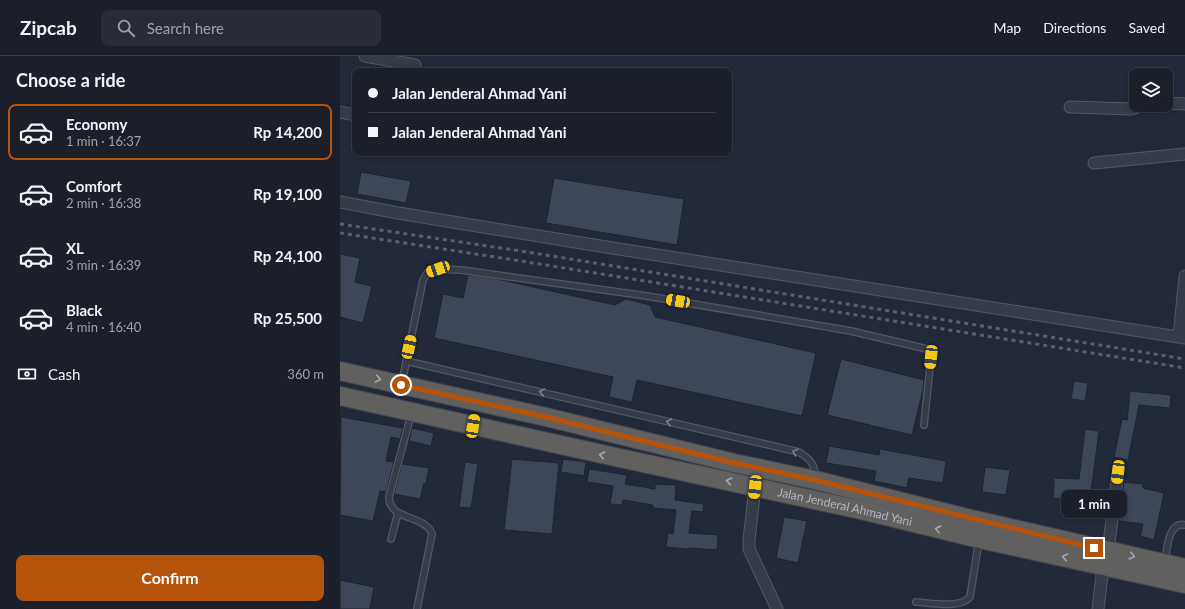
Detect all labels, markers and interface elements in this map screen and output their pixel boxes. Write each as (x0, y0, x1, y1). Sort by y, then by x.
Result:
search box (101, 10, 381, 46)
text: Zipcab (20, 16, 77, 39)
icon: search (115, 17, 137, 39)
text: Search here (147, 19, 224, 37)
text: Map (994, 19, 1021, 36)
text: Directions (1043, 19, 1106, 36)
text: Saved (1128, 19, 1165, 36)
map controls (1129, 68, 1173, 112)
button: layers (1129, 68, 1173, 112)
text: Choose a ride (16, 69, 125, 91)
text: Jalan Jenderal Ahmad Yani (392, 84, 566, 102)
icon: car (18, 114, 54, 150)
text: Economy (66, 115, 127, 133)
text: Rp 14,200 (253, 123, 322, 141)
text: Jalan Jenderal Ahmad Yani (392, 123, 566, 141)
text: 1 min · 16:37 (66, 133, 141, 149)
icon: car (18, 176, 54, 212)
text: Comfort (66, 177, 122, 195)
text: Rp 19,100 (253, 185, 322, 203)
text: 2 min · 16:38 (66, 195, 141, 211)
icon: car (18, 238, 54, 274)
text: XL (66, 239, 84, 257)
text: Rp 24,100 (253, 247, 322, 265)
text: 3 min · 16:39 (66, 257, 141, 273)
car (425, 259, 451, 279)
car (665, 293, 691, 309)
icon: car (18, 300, 54, 336)
text: Black (66, 301, 102, 319)
text: Rp 25,500 (253, 309, 322, 327)
text: 4 min · 16:40 (66, 319, 141, 335)
car (401, 334, 417, 360)
car (924, 344, 938, 370)
icon: cash (16, 363, 38, 385)
text: Cash (48, 365, 80, 383)
text: 360 m (287, 366, 324, 382)
one-way arrow (375, 375, 381, 383)
route start (392, 376, 410, 394)
one-way arrow (539, 389, 546, 397)
car (465, 413, 481, 439)
one-way arrow (666, 418, 672, 426)
one-way arrow (792, 448, 799, 456)
one-way arrow (599, 451, 605, 459)
car (1111, 459, 1125, 485)
car (748, 474, 762, 500)
one-way arrow (726, 478, 733, 486)
street label: Jalan Jenderal Ahmad Yani (776, 484, 914, 529)
callout: 1 min (1061, 490, 1127, 518)
text: 1 min (1078, 496, 1110, 512)
one-way arrow (935, 525, 941, 533)
route end (1085, 539, 1103, 557)
one-way arrow (1128, 552, 1135, 560)
one-way arrow (1062, 554, 1068, 562)
button: Confirm (16, 555, 324, 601)

